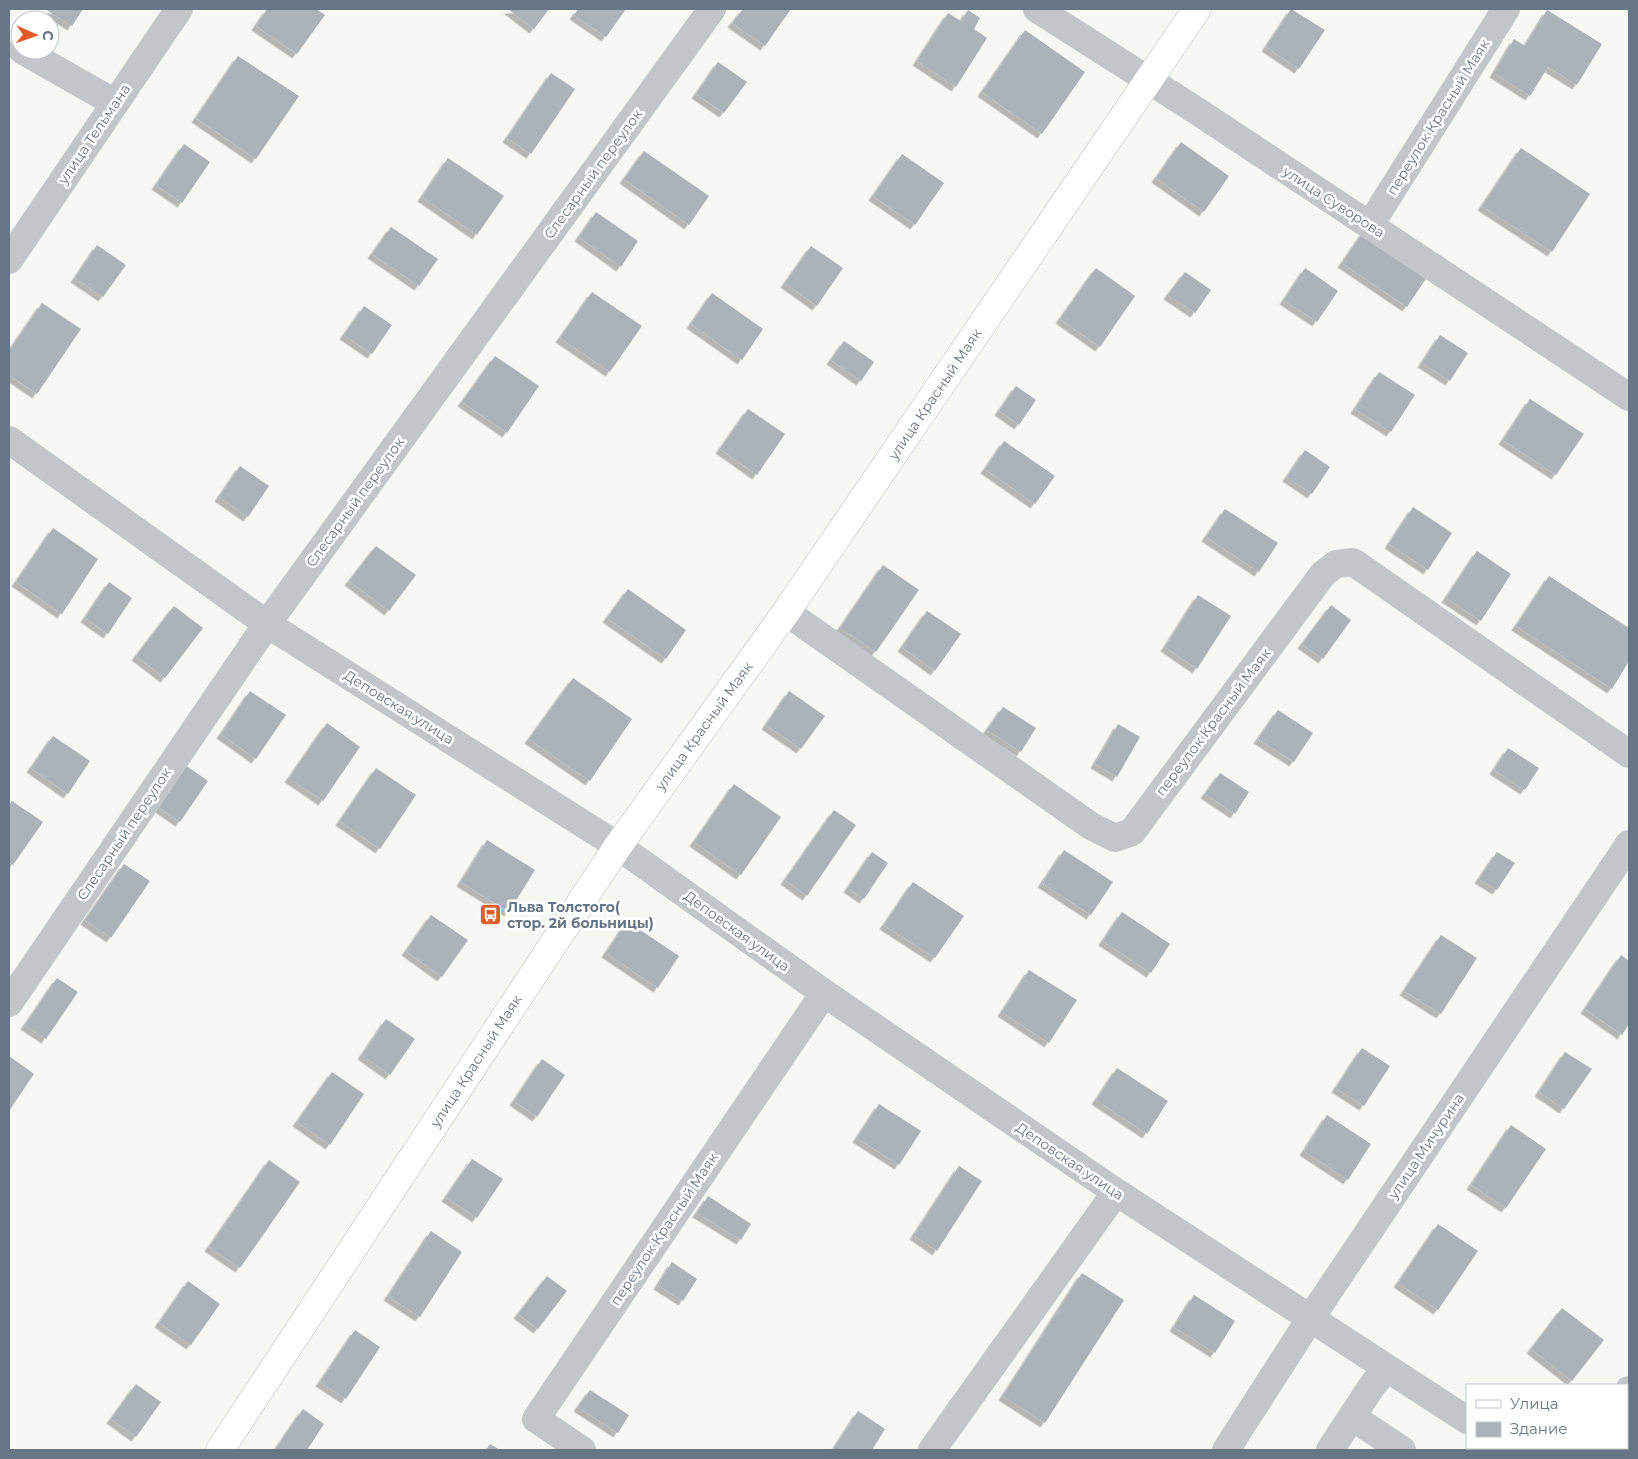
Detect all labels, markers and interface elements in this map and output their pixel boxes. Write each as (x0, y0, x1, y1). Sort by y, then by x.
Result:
north arrow (10, 10, 60, 60)
text: С (39, 30, 57, 41)
street label: переулок Красный Маяк (1383, 36, 1493, 198)
street label: улица Тельмана (53, 81, 134, 188)
street label: Слесарный переулок (540, 106, 646, 242)
street label: улица Суворова (1279, 162, 1388, 242)
street label: улица Красный Маяк (884, 325, 986, 464)
street label: Слесарный переулок (302, 434, 408, 570)
street label: переулок Красный Маяк (1151, 644, 1275, 800)
street label: улица Красный Маяк (651, 658, 757, 795)
street label: Деповская улица (341, 666, 457, 748)
street label: Слесарный переулок (73, 764, 175, 904)
street label: Деповская улица (681, 887, 793, 975)
place label: Льва Толстого( стор. 2й больницы) (507, 898, 654, 932)
bus stop icon: Льва Толстого( стор. 2й больницы) (479, 903, 503, 927)
street label: улица Красный Маяк (426, 991, 526, 1132)
street label: улица Мичурина (1383, 1090, 1468, 1203)
street label: Деповская улица (1013, 1118, 1127, 1204)
street label: переулок Красный Маяк (606, 1149, 722, 1309)
legend (1466, 1384, 1628, 1449)
text: Улица (1510, 1394, 1558, 1413)
text: Здание (1510, 1419, 1568, 1438)

